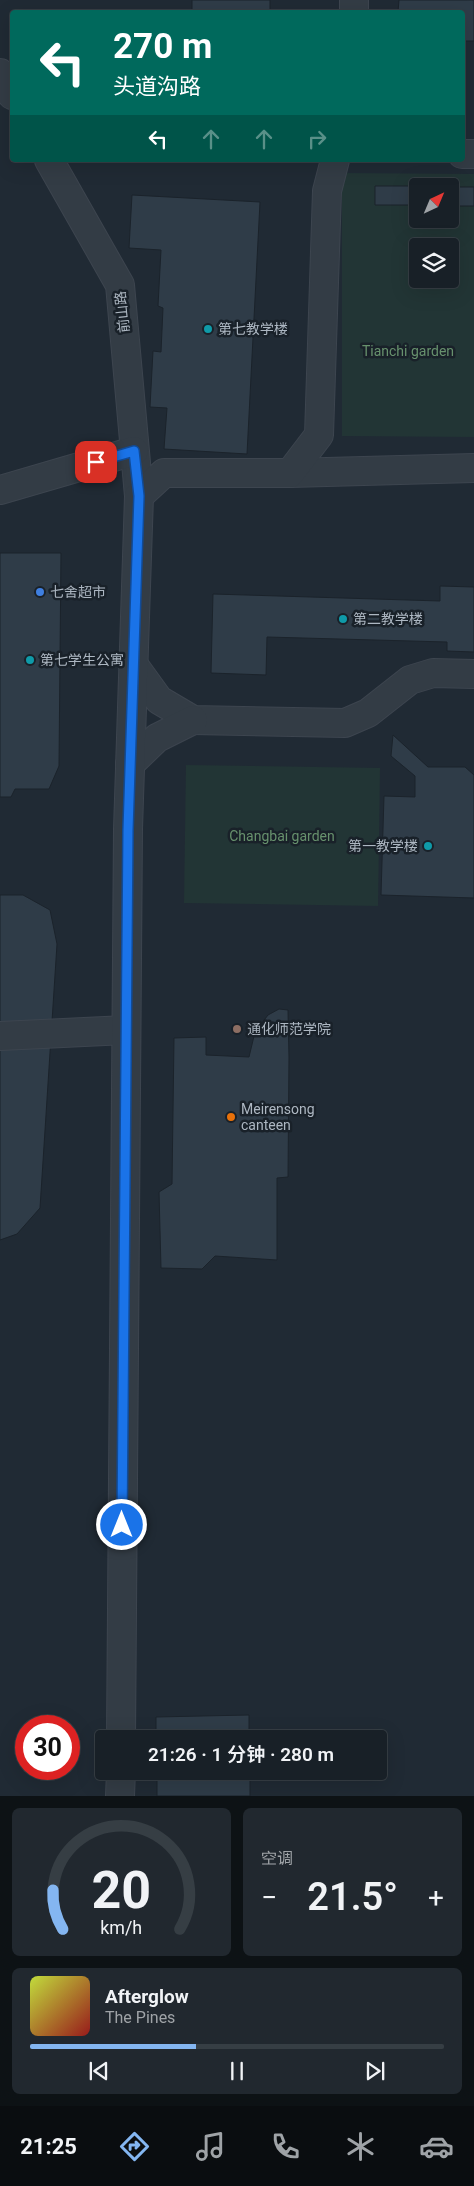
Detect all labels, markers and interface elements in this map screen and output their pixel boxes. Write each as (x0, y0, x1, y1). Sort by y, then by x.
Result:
text: 270 m (113, 26, 212, 67)
icon: left (30, 30, 95, 95)
text: 头道沟路 (113, 74, 201, 99)
icon: left (144, 125, 172, 153)
icon: ahead (197, 125, 225, 153)
icon: ahead (250, 125, 278, 153)
icon: right (303, 125, 331, 153)
north arrow (409, 178, 459, 228)
map controls (409, 178, 459, 288)
button: layers (409, 238, 459, 288)
street label: 前山路 (112, 290, 132, 334)
place label: 第七教学楼 (218, 321, 288, 337)
marker: 第七教学楼 (202, 323, 214, 335)
park label: Tianchi garden (362, 343, 454, 359)
pin (75, 441, 117, 483)
icon: arrive (82, 448, 110, 476)
place label: 七舍超市 (50, 584, 106, 600)
marker: 七舍超市 (34, 586, 46, 598)
place label: 第二教学楼 (353, 611, 423, 627)
marker: 第二教学楼 (337, 613, 349, 625)
place label: 第七学生公寓 (40, 652, 124, 668)
marker: 第七学生公寓 (24, 654, 36, 666)
park label: Changbai garden (229, 828, 335, 844)
place label: 第一教学楼 (348, 838, 418, 854)
marker: 第一教学楼 (422, 840, 434, 852)
place label: 通化师范学院 (247, 1021, 331, 1037)
marker: 通化师范学院 (231, 1023, 243, 1035)
place label: Meirensong canteen (241, 1101, 315, 1133)
marker: Meirensong canteen (225, 1111, 237, 1123)
position arrow (95, 1498, 147, 1550)
speed limit sign: 30 (15, 1715, 80, 1780)
text: 21:26 · 1 分钟 · 280 m (148, 1743, 334, 1766)
text: 空调 (261, 1849, 293, 1868)
text: 20 (92, 1860, 151, 1921)
text: 21.5° (307, 1875, 398, 1919)
text: − (261, 1881, 277, 1914)
text: + (428, 1881, 444, 1914)
text: km/h (101, 1917, 142, 1938)
text: Afterglow (105, 1985, 189, 2008)
text: The Pines (105, 2008, 175, 2027)
icon: previous (85, 2057, 113, 2085)
icon: pause (223, 2057, 251, 2085)
icon: next (361, 2057, 389, 2085)
icon: directions (117, 2129, 152, 2164)
icon: music (193, 2129, 228, 2164)
icon: phone (268, 2129, 303, 2164)
icon: climate (343, 2129, 378, 2164)
icon: car (419, 2129, 454, 2164)
text: 21:25 (20, 2134, 77, 2159)

